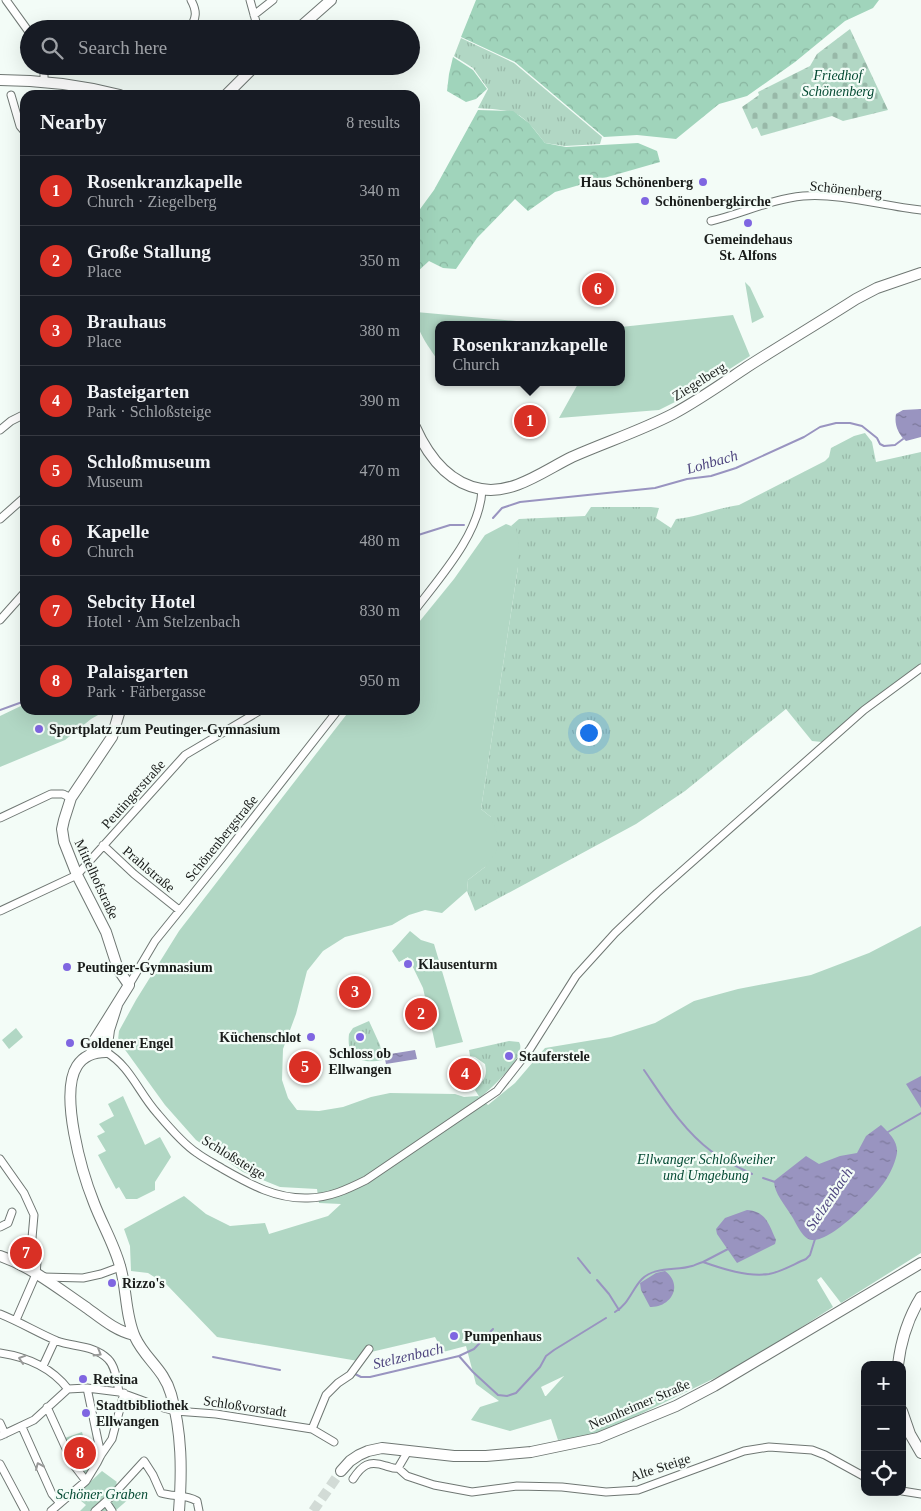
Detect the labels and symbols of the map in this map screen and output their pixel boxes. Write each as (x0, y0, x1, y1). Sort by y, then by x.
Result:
park label: Friedhof Schönenberg (802, 68, 874, 99)
place label: Haus Schönenberg (581, 175, 693, 190)
marker: Haus Schönenberg (697, 176, 709, 188)
street label: Schönenberg (809, 178, 883, 201)
place label: Schönenbergkirche (655, 194, 771, 209)
marker: Schönenbergkirche (639, 195, 651, 207)
marker: Gemeindehaus St. Alfons (742, 217, 754, 229)
place label: Gemeindehaus St. Alfons (704, 232, 793, 263)
pin: 6 (582, 270, 614, 308)
street label: Ziegelberg (670, 359, 729, 404)
pin: 1 (514, 402, 546, 440)
water label: Lohbach (684, 447, 739, 477)
your location (576, 720, 602, 746)
place label: Sportplatz zum Peutinger-Gymnasium (49, 722, 281, 737)
marker: Sportplatz zum Peutinger-Gymnasium (33, 723, 45, 735)
street label: Peutingerstraße (99, 757, 168, 832)
street label: Schönenbergstraße (182, 792, 261, 884)
street label: Mittelhofstraße (72, 837, 122, 921)
street label: Prahlstraße (120, 843, 178, 895)
place label: Klausenturm (418, 957, 498, 972)
marker: Klausenturm (402, 958, 414, 970)
place label: Peutinger-Gymnasium (77, 960, 213, 975)
marker: Peutinger-Gymnasium (61, 961, 73, 973)
pin: 3 (339, 973, 371, 1011)
pin: 2 (405, 995, 437, 1033)
place label: Küchenschlot (219, 1030, 301, 1045)
marker: Küchenschlot (305, 1031, 317, 1043)
marker: Schloss ob Ellwangen (354, 1031, 366, 1043)
place label: Goldener Engel (80, 1036, 174, 1051)
marker: Goldener Engel (64, 1037, 76, 1049)
place label: Schloss ob Ellwangen (328, 1046, 392, 1077)
pin: 5 (289, 1048, 321, 1086)
place label: Stauferstele (519, 1049, 590, 1064)
marker: Stauferstele (503, 1050, 515, 1062)
pin: 4 (449, 1055, 481, 1093)
street label: Schloßsteige (199, 1133, 268, 1182)
park label: Ellwanger Schloßweiher und Umgebung (636, 1152, 776, 1183)
water label: Stelzenbach (802, 1165, 856, 1233)
pin: 7 (10, 1234, 42, 1272)
place label: Rizzo's (122, 1276, 165, 1291)
marker: Rizzo's (106, 1277, 118, 1289)
place label: Pumpenhaus (464, 1329, 542, 1344)
marker: Pumpenhaus (448, 1330, 460, 1342)
water label: Stelzenbach (371, 1340, 445, 1372)
one-way arrow (93, 1347, 102, 1357)
one-way arrow (18, 1354, 26, 1364)
place label: Retsina (93, 1372, 138, 1387)
marker: Retsina (77, 1373, 89, 1385)
street label: Neunheimer Straße (586, 1376, 692, 1433)
street label: Schloßvorstadt (202, 1393, 288, 1420)
place label: Stadtbibliothek Ellwangen (96, 1398, 189, 1429)
marker: Stadtbibliothek Ellwangen (80, 1407, 92, 1419)
pin: 8 (64, 1434, 96, 1472)
street label: Alte Steige (628, 1451, 692, 1484)
one-way arrow (34, 1462, 45, 1471)
park label: Schöner Graben (56, 1487, 148, 1502)

